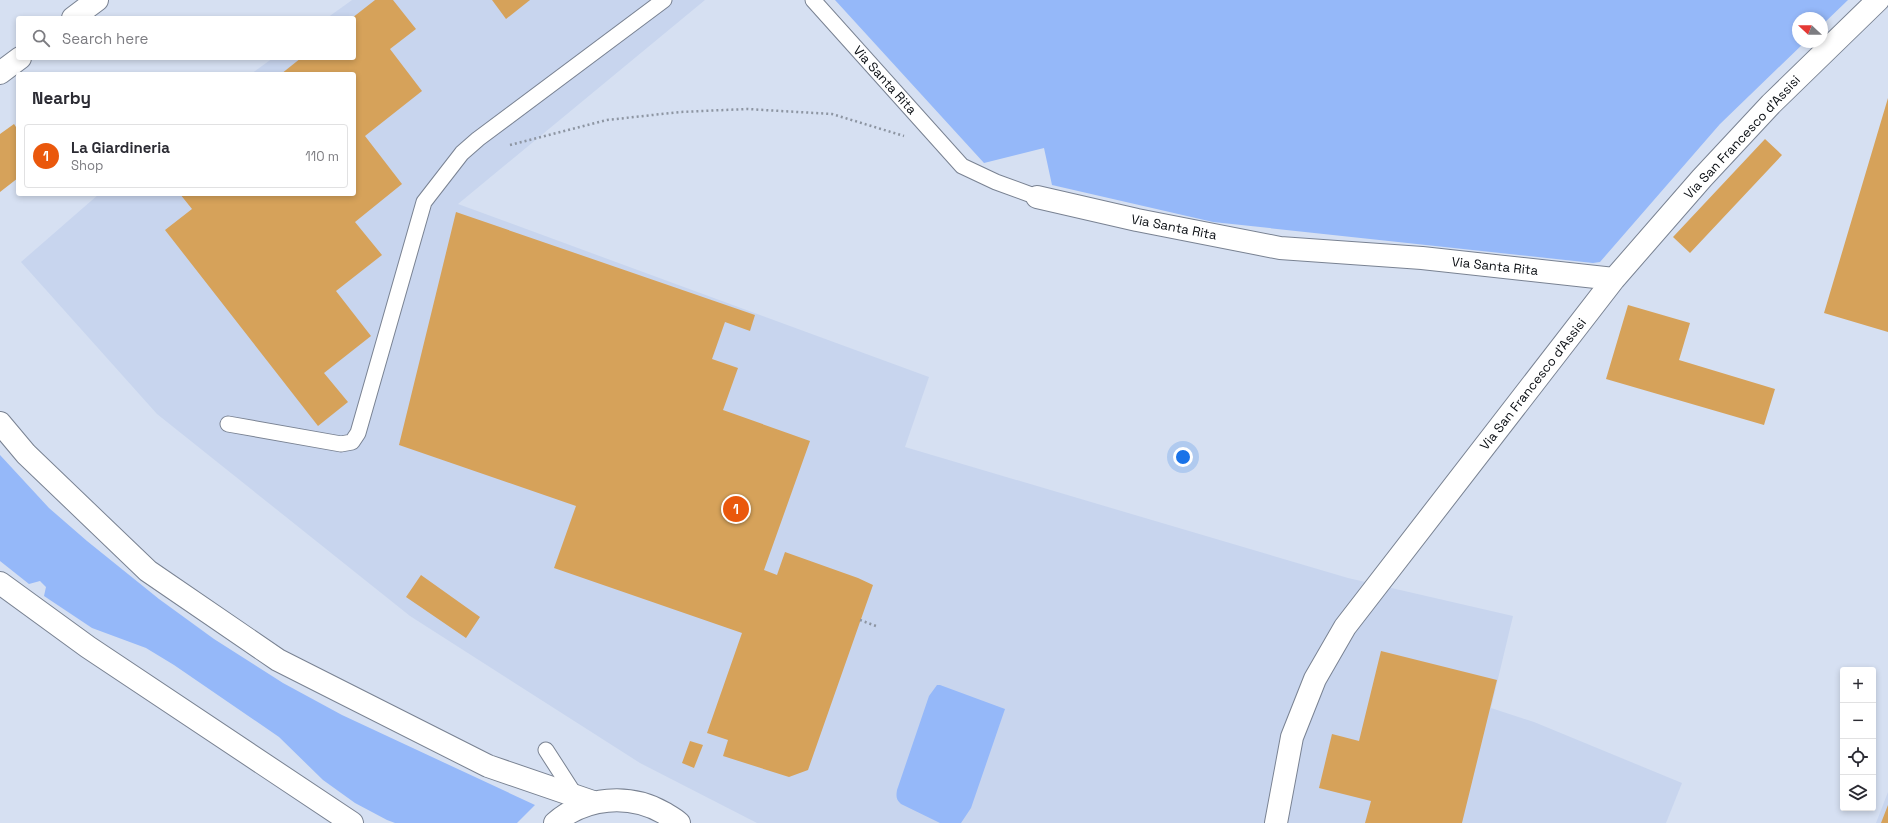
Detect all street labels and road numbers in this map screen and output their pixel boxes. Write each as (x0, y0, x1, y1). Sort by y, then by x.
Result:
street label: Via Santa Rita (850, 42, 921, 118)
street label: Via San Francesco d'Assisi (1680, 72, 1804, 202)
street label: Via Santa Rita (1130, 210, 1219, 244)
street label: Via Santa Rita (1451, 253, 1540, 279)
street label: Via San Francesco d'Assisi (1476, 315, 1590, 453)

